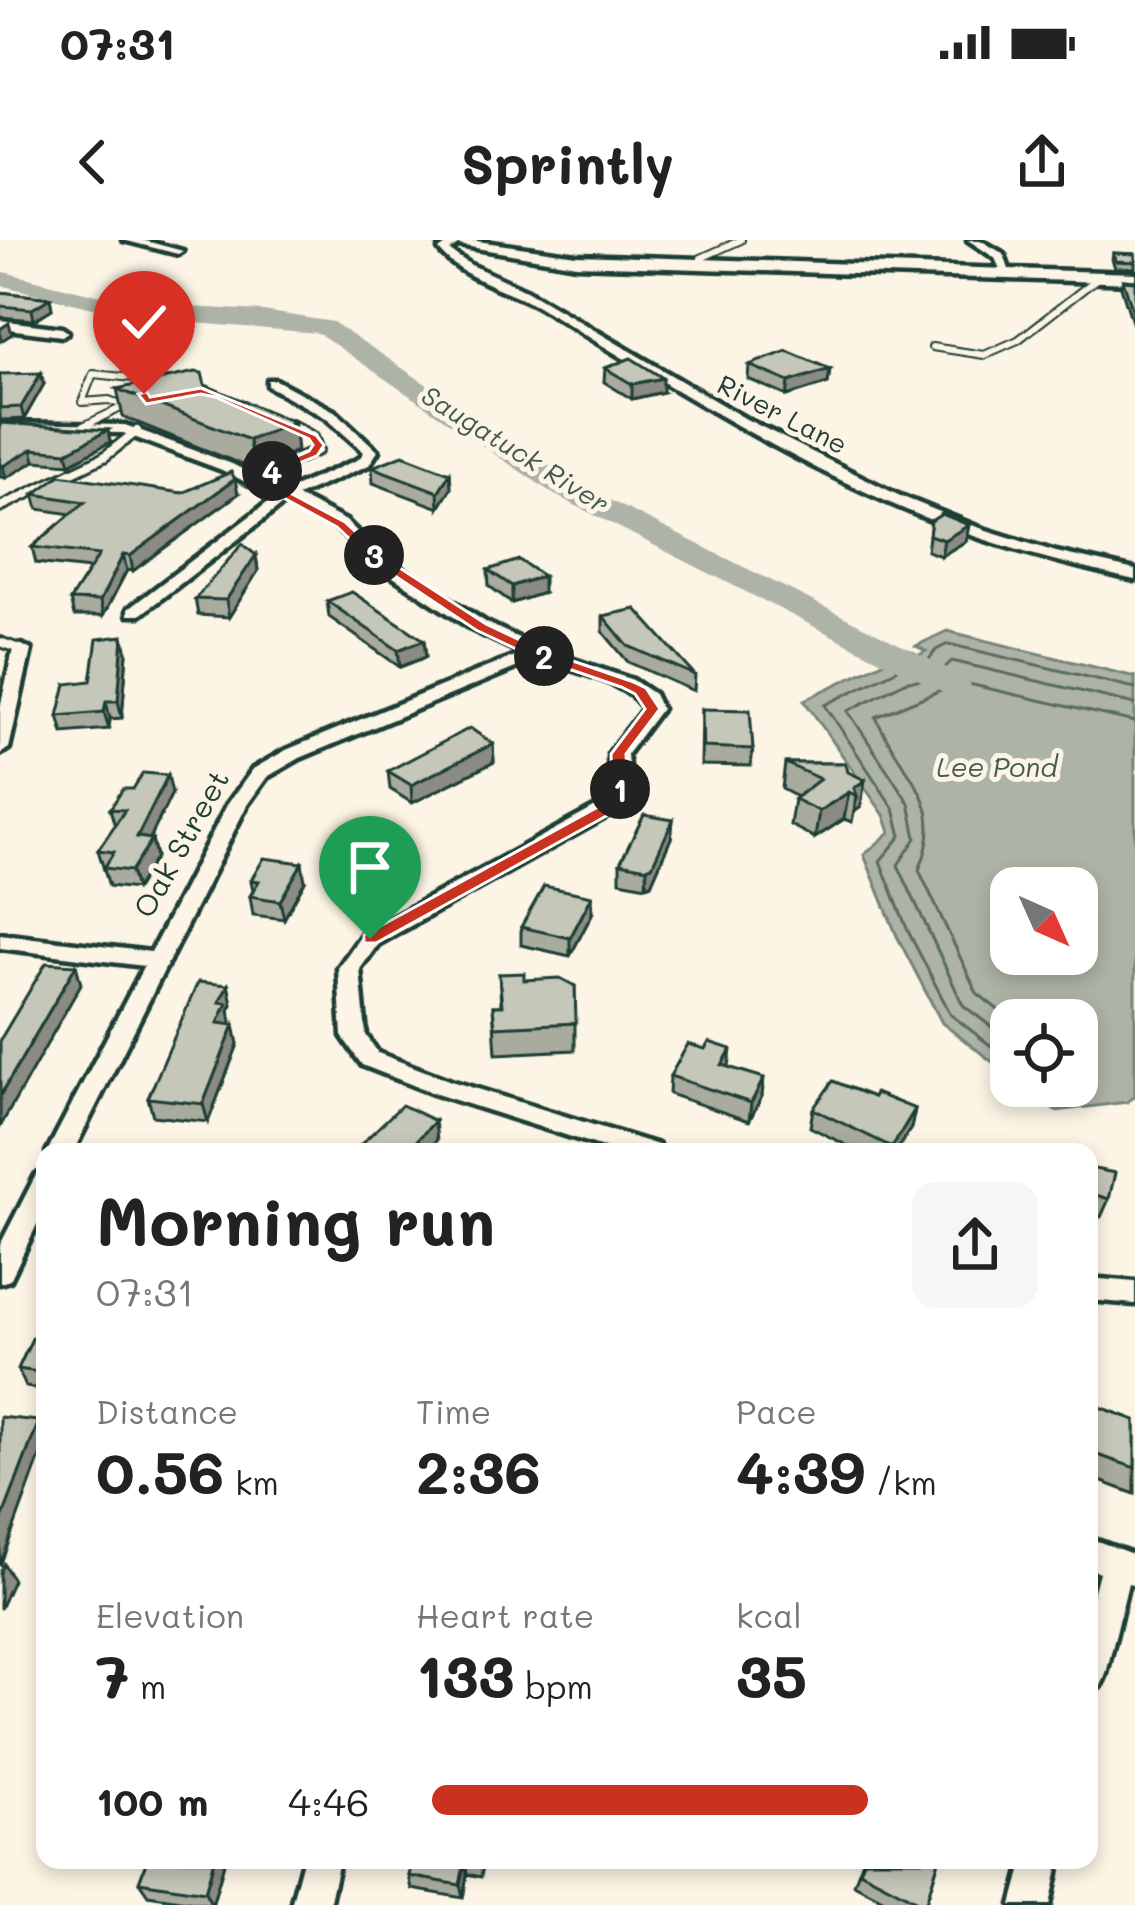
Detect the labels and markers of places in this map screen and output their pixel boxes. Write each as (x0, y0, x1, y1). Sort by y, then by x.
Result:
pin (93, 271, 195, 394)
pin: 4 (242, 441, 302, 501)
pin: 3 (344, 525, 404, 585)
pin: 2 (514, 626, 574, 686)
pin: 1 (590, 759, 650, 819)
pin (319, 816, 421, 939)

